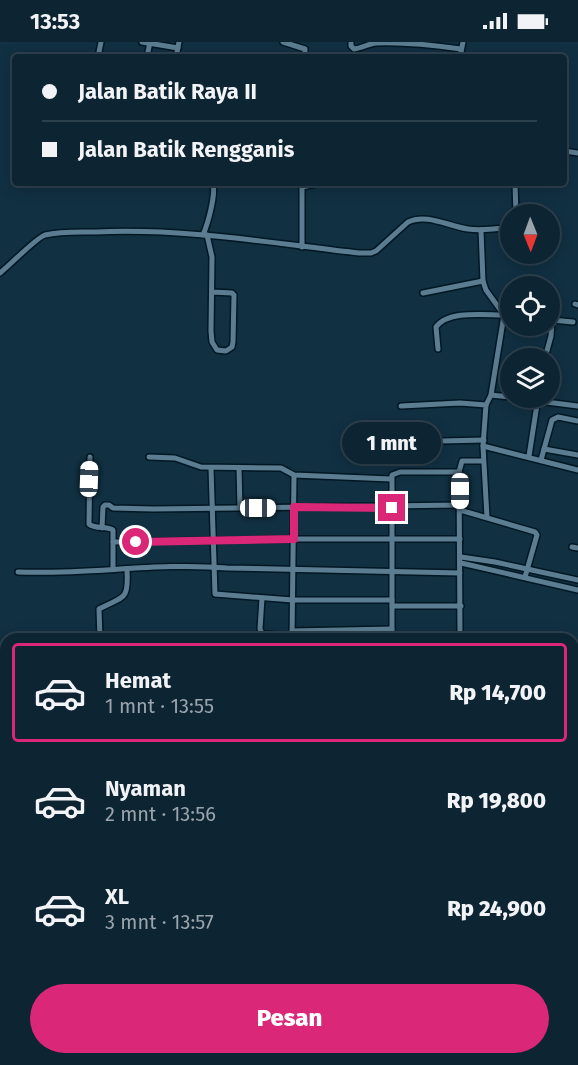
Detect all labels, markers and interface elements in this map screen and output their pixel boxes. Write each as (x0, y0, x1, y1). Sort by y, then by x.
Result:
text: 13:53 (30, 8, 80, 35)
text: Jalan Batik Raya II (78, 78, 257, 105)
text: Jalan Batik Rengganis (78, 136, 294, 163)
north arrow (500, 204, 560, 264)
map controls (500, 204, 560, 408)
button: locate (500, 276, 560, 336)
button: layers (500, 348, 560, 408)
callout: 1 mnt (342, 421, 442, 463)
text: 1 mnt (366, 431, 417, 455)
car (79, 461, 99, 497)
car (451, 473, 469, 509)
route end (378, 494, 405, 521)
car (240, 499, 276, 517)
route start (122, 528, 149, 555)
icon: car (33, 666, 87, 720)
text: Hemat (105, 667, 171, 694)
text: Rp 14,700 (449, 679, 546, 706)
text: 1 mnt · 13:55 (105, 694, 214, 718)
icon: car (33, 774, 87, 828)
text: Nyaman (105, 775, 186, 802)
text: Rp 19,800 (447, 787, 546, 814)
text: 2 mnt · 13:56 (105, 802, 216, 826)
icon: car (33, 882, 87, 936)
text: XL (105, 883, 129, 910)
text: Rp 24,900 (447, 895, 546, 922)
text: 3 mnt · 13:57 (105, 910, 214, 934)
button: Pesan (30, 984, 549, 1053)

